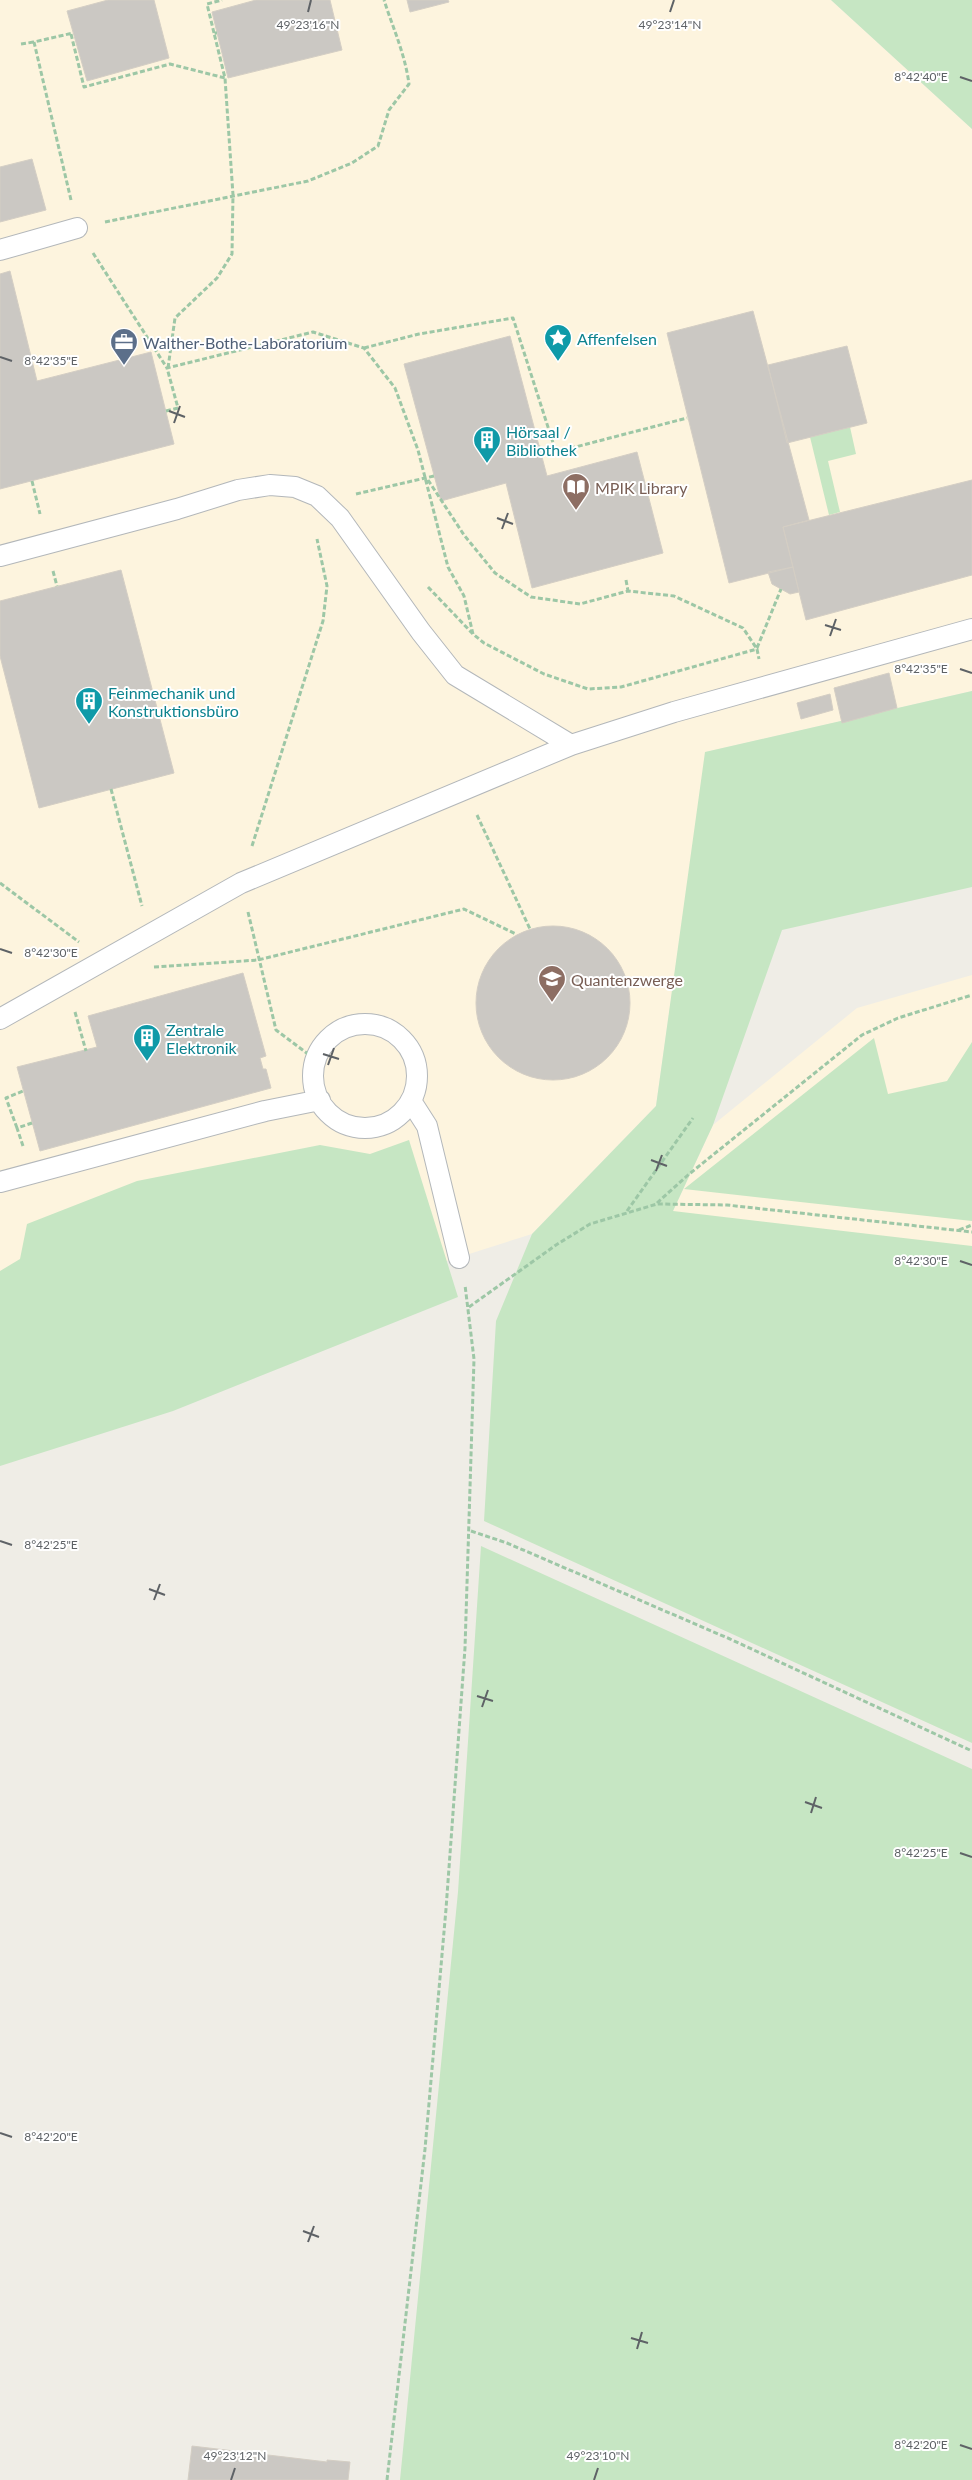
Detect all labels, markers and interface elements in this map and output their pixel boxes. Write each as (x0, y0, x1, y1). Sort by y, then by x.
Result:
text: 49°23'16"N (277, 17, 339, 32)
text: 49°23'14"N (639, 17, 701, 32)
text: 8°42'40"E (894, 69, 948, 84)
place icon: Affenfelsen (543, 323, 573, 362)
office icon: Walther-Bothe-Laboratorium (109, 327, 139, 366)
place label: Affenfelsen (577, 329, 657, 348)
place label: Walther-Bothe-Laboratorium (143, 333, 347, 352)
text: 8°42'35"E (24, 353, 78, 368)
place label: Hörsaal / Bibliothek (506, 422, 578, 459)
building icon: Hörsaal / Bibliothek (472, 425, 502, 464)
library icon: MPIK Library (561, 472, 591, 511)
place label: MPIK Library (595, 478, 688, 497)
text: 8°42'35"E (894, 661, 948, 676)
place label: Feinmechanik und Konstruktionsbüro (108, 683, 239, 720)
building icon: Feinmechanik und Konstruktionsbüro (74, 686, 104, 725)
text: 8°42'30"E (24, 945, 78, 960)
school or university icon: Quantenzwerge (537, 964, 567, 1003)
place label: Quantenzwerge (571, 970, 683, 989)
place label: Zentrale Elektronik (166, 1020, 238, 1057)
building icon: Zentrale Elektronik (132, 1023, 162, 1062)
text: 8°42'30"E (894, 1253, 948, 1268)
text: 8°42'25"E (24, 1537, 78, 1552)
text: 8°42'25"E (894, 1845, 948, 1860)
text: 8°42'20"E (24, 2129, 78, 2144)
text: 8°42'20"E (894, 2437, 948, 2452)
text: 49°23'12"N (204, 2448, 266, 2463)
text: 49°23'10"N (567, 2448, 629, 2463)

